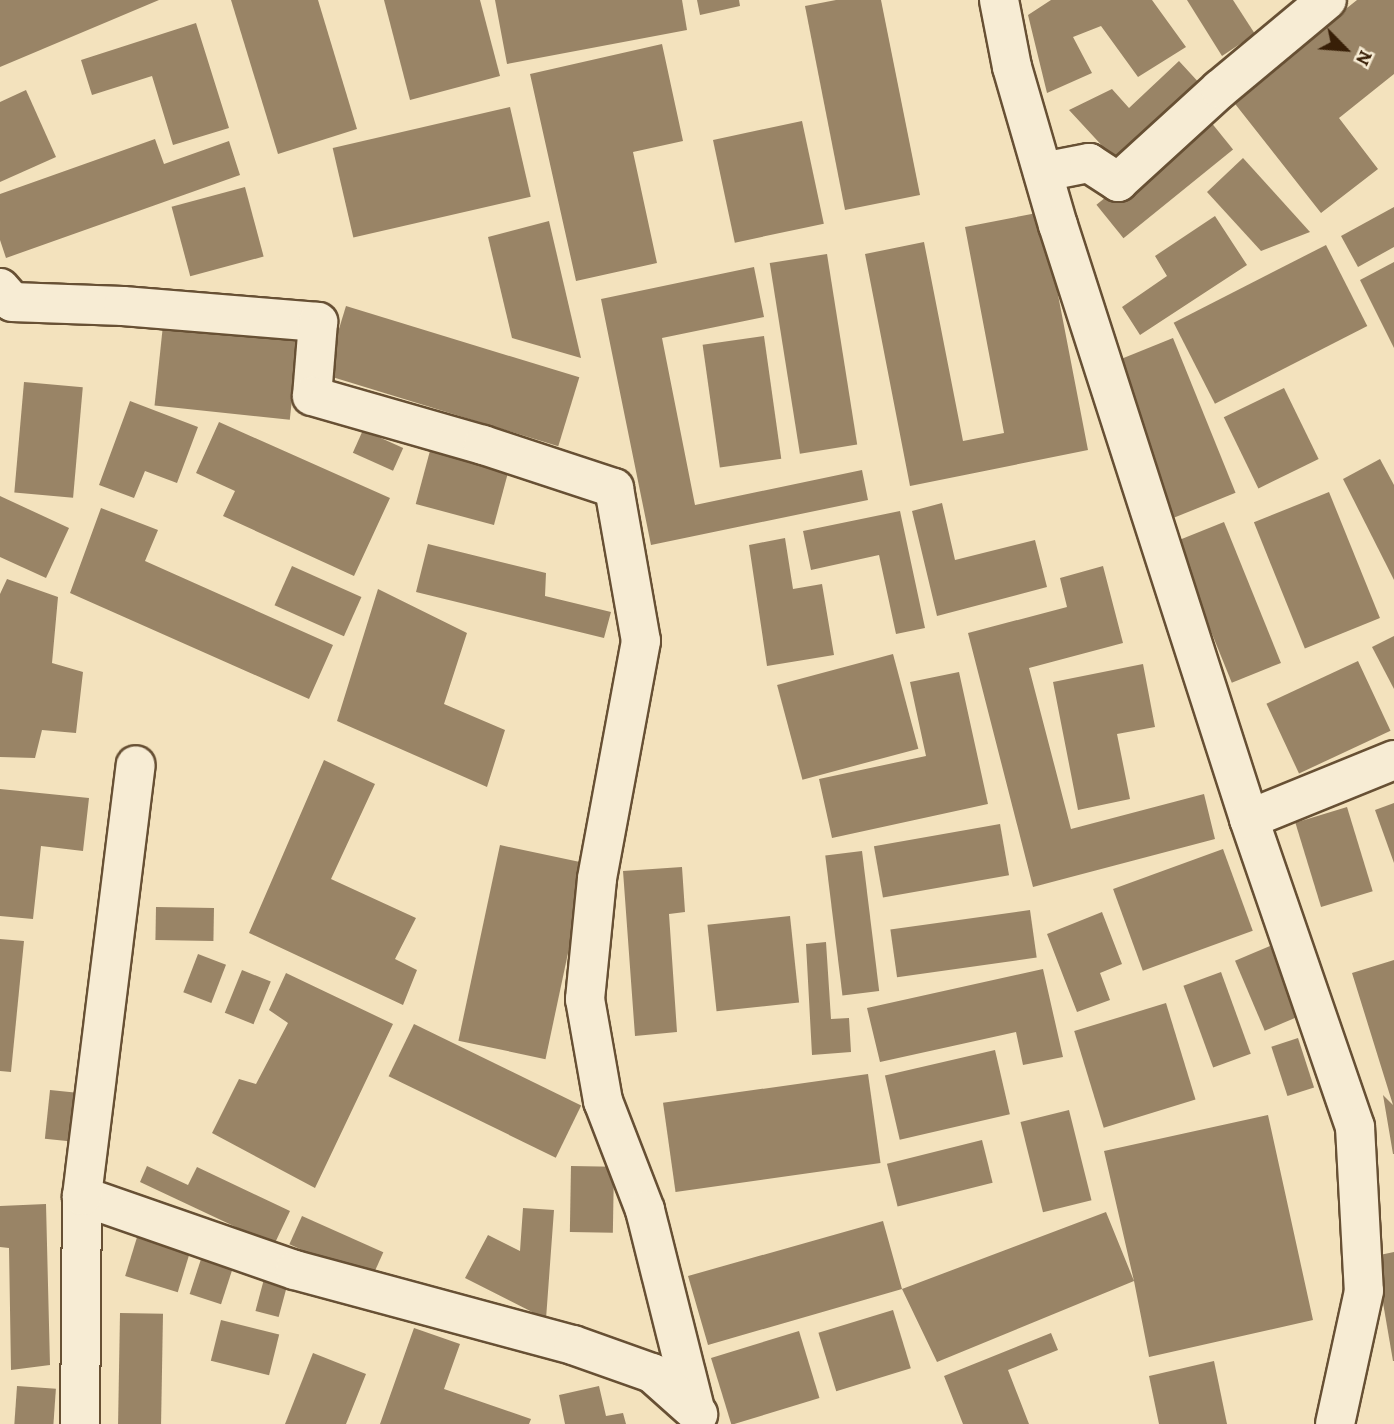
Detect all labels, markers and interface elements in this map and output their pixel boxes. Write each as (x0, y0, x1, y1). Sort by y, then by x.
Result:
north arrow (1310, 14, 1380, 84)
text: N (1349, 46, 1379, 70)

